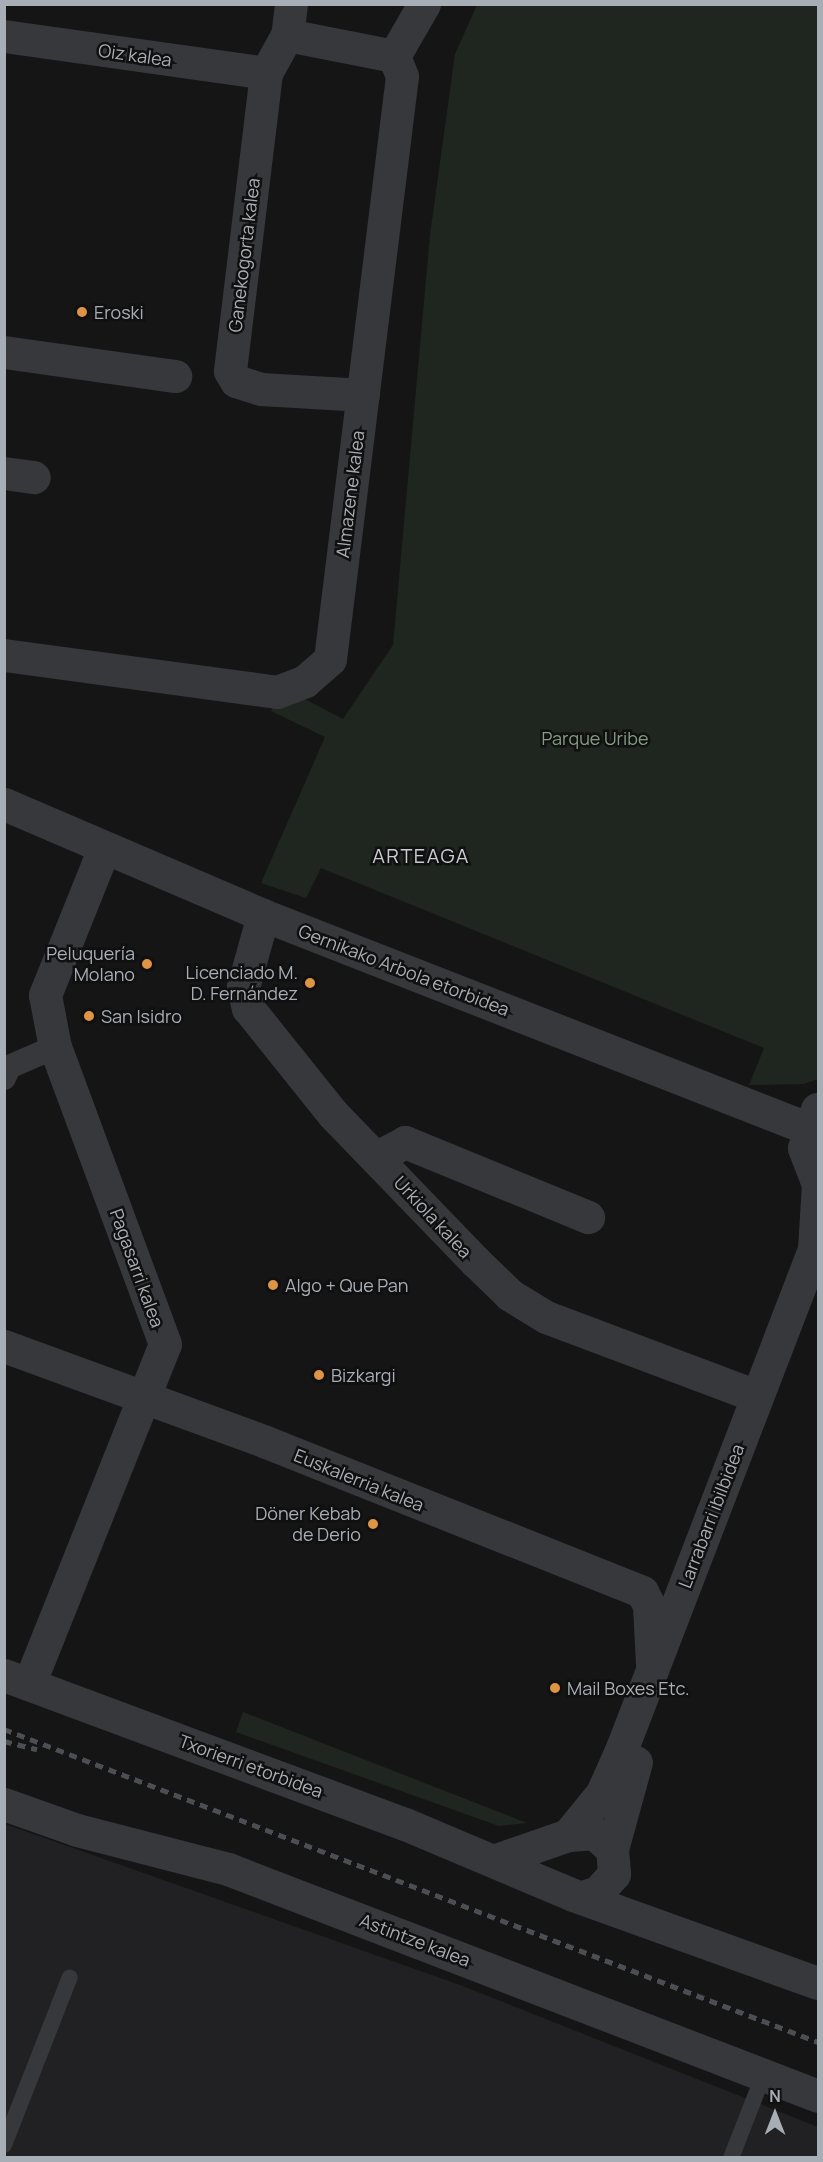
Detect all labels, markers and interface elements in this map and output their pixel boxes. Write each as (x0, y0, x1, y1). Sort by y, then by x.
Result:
street label: Oiz kalea (97, 39, 173, 71)
street label: Ganekogorta kalea (224, 177, 264, 333)
place label: Eroski (94, 301, 144, 323)
marker: Eroski (75, 305, 89, 319)
street label: Almazene kalea (331, 429, 369, 559)
park label: Parque Uribe (542, 727, 648, 749)
district label: ARTEAGA (372, 843, 470, 867)
street label: Gernikako Arbola etorbidea (296, 920, 512, 1020)
place label: Peluquería Molano (46, 943, 135, 986)
marker: Peluquería Molano (140, 957, 154, 971)
place label: Licenciado M. D. Fernández (186, 962, 298, 1004)
marker: Licenciado M. D. Fernández (303, 976, 317, 990)
place label: San Isidro (101, 1005, 182, 1027)
marker: San Isidro (82, 1009, 96, 1023)
street label: Urkiola kalea (390, 1172, 476, 1262)
street label: Pagasarri kalea (106, 1206, 168, 1330)
place label: Algo + Que Pan (285, 1274, 408, 1296)
marker: Algo + Que Pan (266, 1278, 280, 1292)
place label: Bizkargi (331, 1364, 396, 1386)
marker: Bizkargi (312, 1368, 326, 1382)
street label: Larrabarri ibilbidea (674, 1441, 748, 1591)
street label: Euskalerria kalea (291, 1444, 427, 1516)
place label: Döner Kebab de Derio (255, 1503, 361, 1546)
marker: Döner Kebab de Derio (366, 1517, 380, 1531)
place label: Mail Boxes Etc. (567, 1677, 690, 1699)
marker: Mail Boxes Etc. (548, 1681, 562, 1695)
street label: Txorierri etorbidea (176, 1730, 326, 1802)
street label: Astintze kalea (357, 1909, 473, 1971)
north arrow (745, 2084, 805, 2144)
text: N (769, 2085, 781, 2107)

